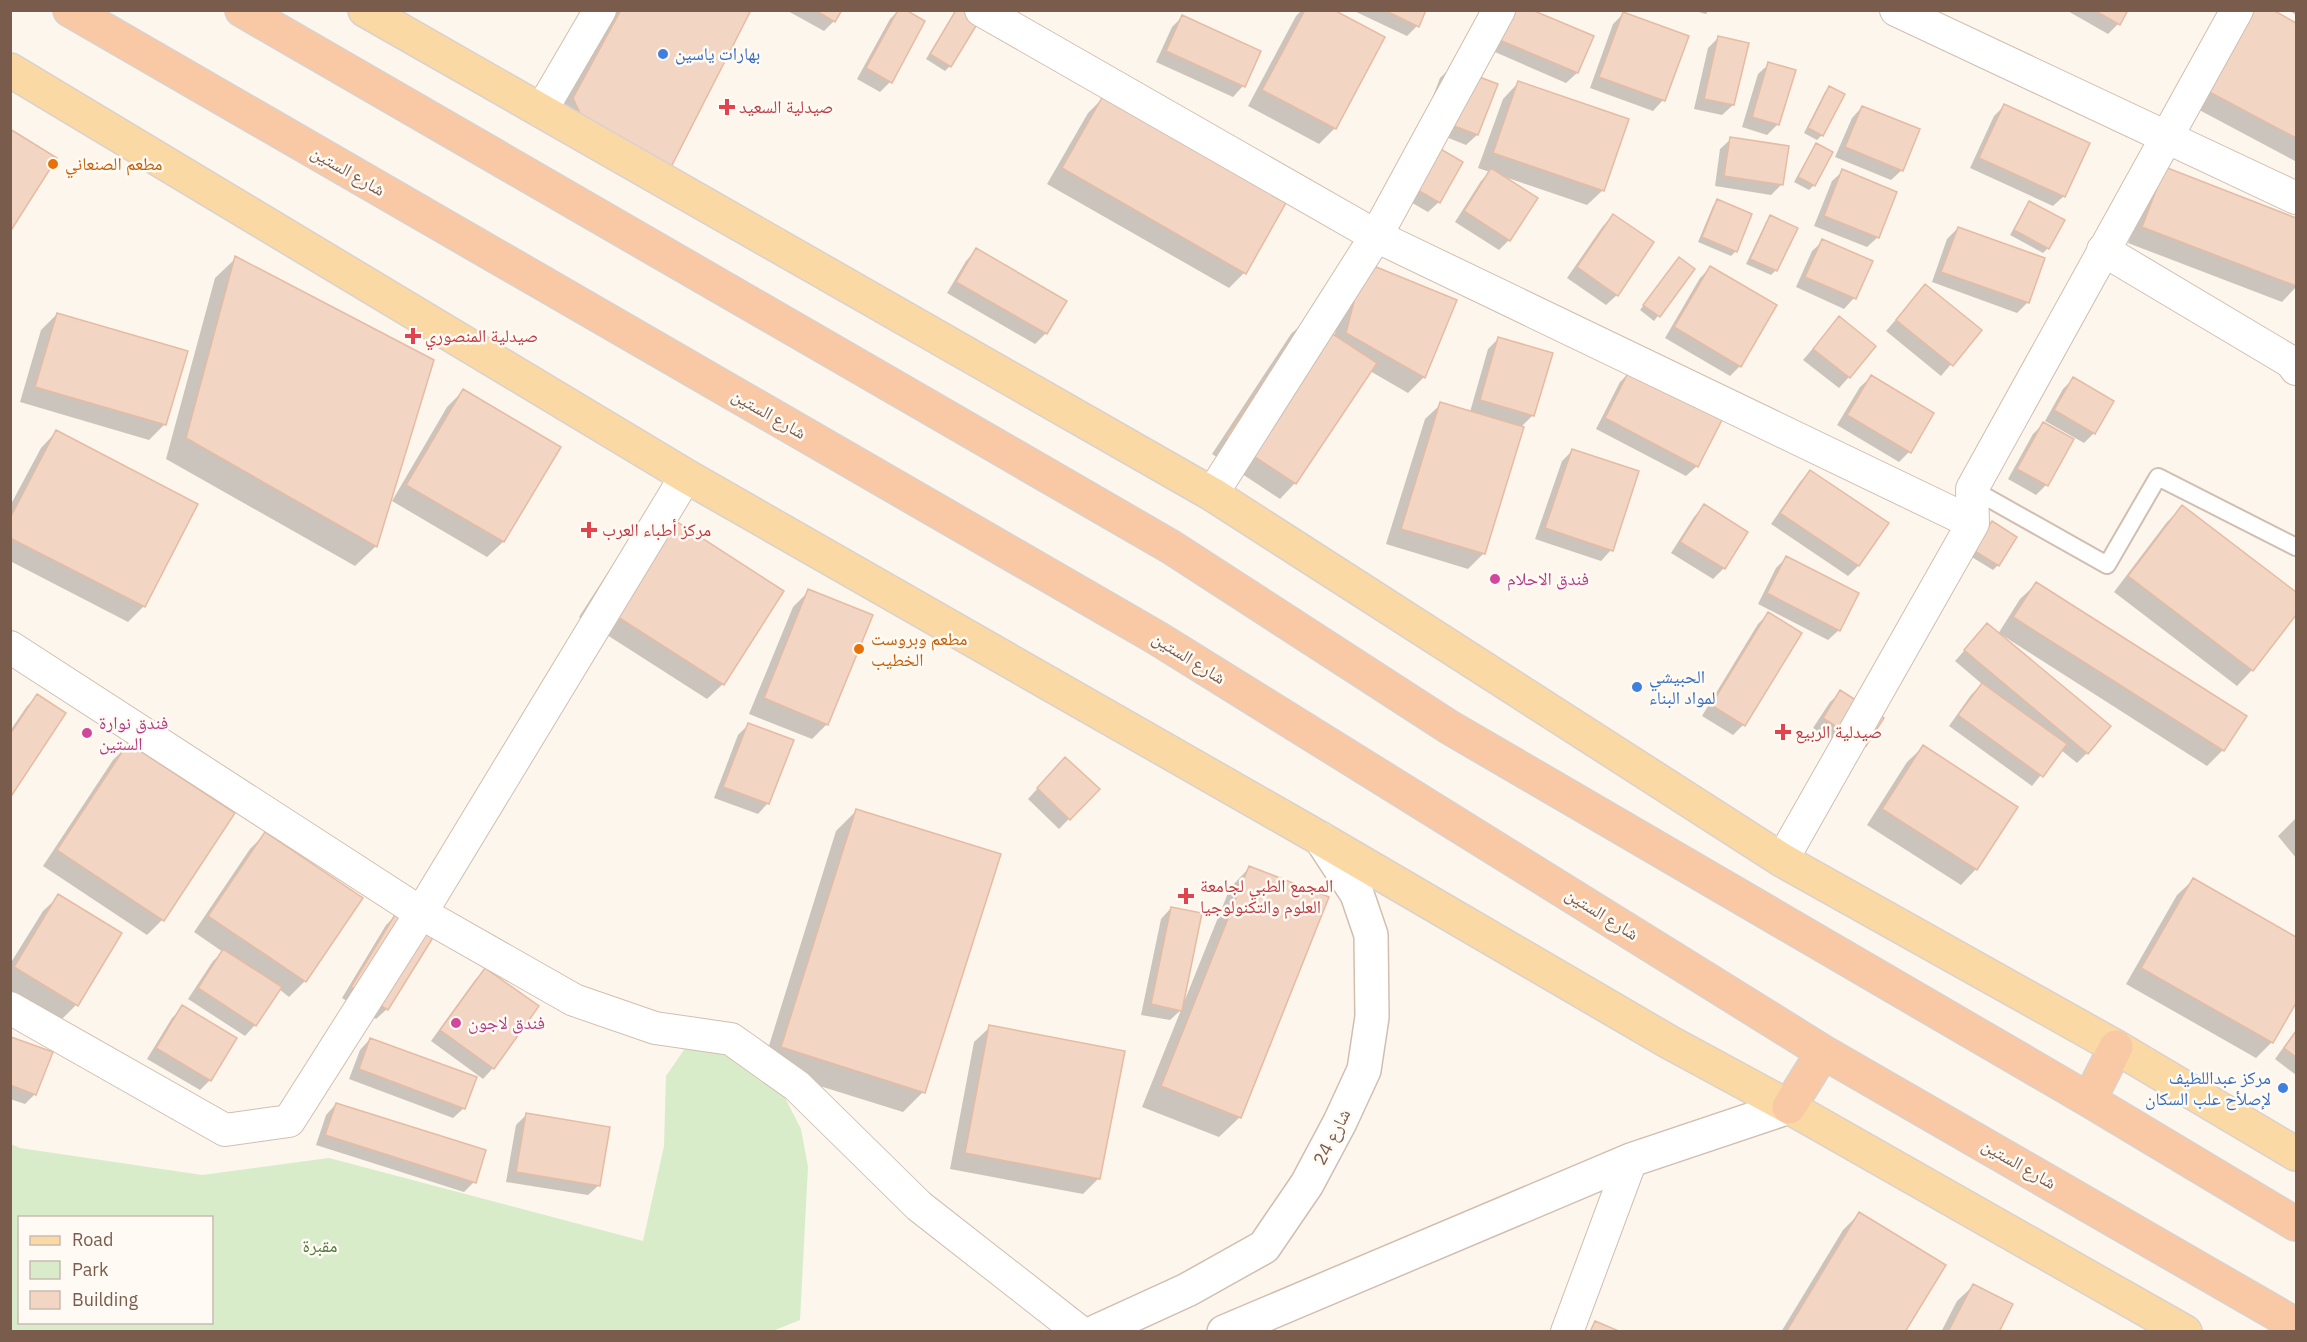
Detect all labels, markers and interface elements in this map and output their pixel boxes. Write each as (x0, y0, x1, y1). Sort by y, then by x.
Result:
place label: بهارات ياسين (675, 42, 760, 65)
marker: بهارات ياسين (656, 47, 670, 61)
place label: صيدلية السعيد (739, 95, 833, 118)
marker: صيدلية السعيد (720, 100, 734, 114)
street label: شارع الستين (307, 140, 390, 201)
place label: مطعم الصنعاني (65, 152, 162, 179)
marker: مطعم الصنعاني (46, 157, 60, 171)
place label: صيدلية المنصوري (425, 324, 538, 351)
marker: صيدلية المنصوري (406, 329, 420, 343)
street label: شارع الستين (728, 383, 811, 444)
place label: مركز أطباء العرب (602, 518, 711, 541)
marker: مركز أطباء العرب (580, 521, 598, 539)
place label: فندق الاحلام (1507, 567, 1589, 591)
marker: فندق الاحلام (1488, 572, 1502, 586)
street label: شارع الستين (1148, 626, 1230, 689)
place label: مطعم وبروست الخطيب (871, 627, 967, 671)
marker: مطعم وبروست الخطيب (852, 642, 866, 656)
place label: الحبيشي لمواد البناء (1649, 665, 1716, 709)
marker: الحبيشي لمواد البناء (1630, 680, 1644, 694)
place label: فندق نوارة الستين (99, 711, 168, 755)
place label: صيدلية الربيع (1795, 720, 1882, 744)
marker: صيدلية الربيع (1776, 725, 1790, 739)
marker: فندق نوارة الستين (80, 726, 94, 740)
place label: المجمع الطبي لجامعة العلوم والتكنولوجيا (1200, 874, 1333, 919)
street label: شارع الستين (1561, 882, 1643, 945)
marker: المجمع الطبي لجامعة العلوم والتكنولوجيا (1177, 887, 1195, 905)
place label: فندق لاجون (468, 1011, 545, 1034)
marker: فندق لاجون (449, 1016, 463, 1030)
place label: مركز عبداللطيف لإصلأح علب السكان (2145, 1066, 2271, 1111)
marker: مركز عبداللطيف لإصلأح علب السكان (2276, 1081, 2290, 1095)
street label: شارع 24 (1308, 1105, 1355, 1169)
street label: شارع الستين (1978, 1133, 2061, 1194)
legend (18, 1216, 213, 1324)
text: Road (72, 1228, 113, 1251)
park label: مقبرة (302, 1234, 338, 1257)
text: Park (72, 1258, 109, 1281)
text: Building (72, 1288, 139, 1311)

